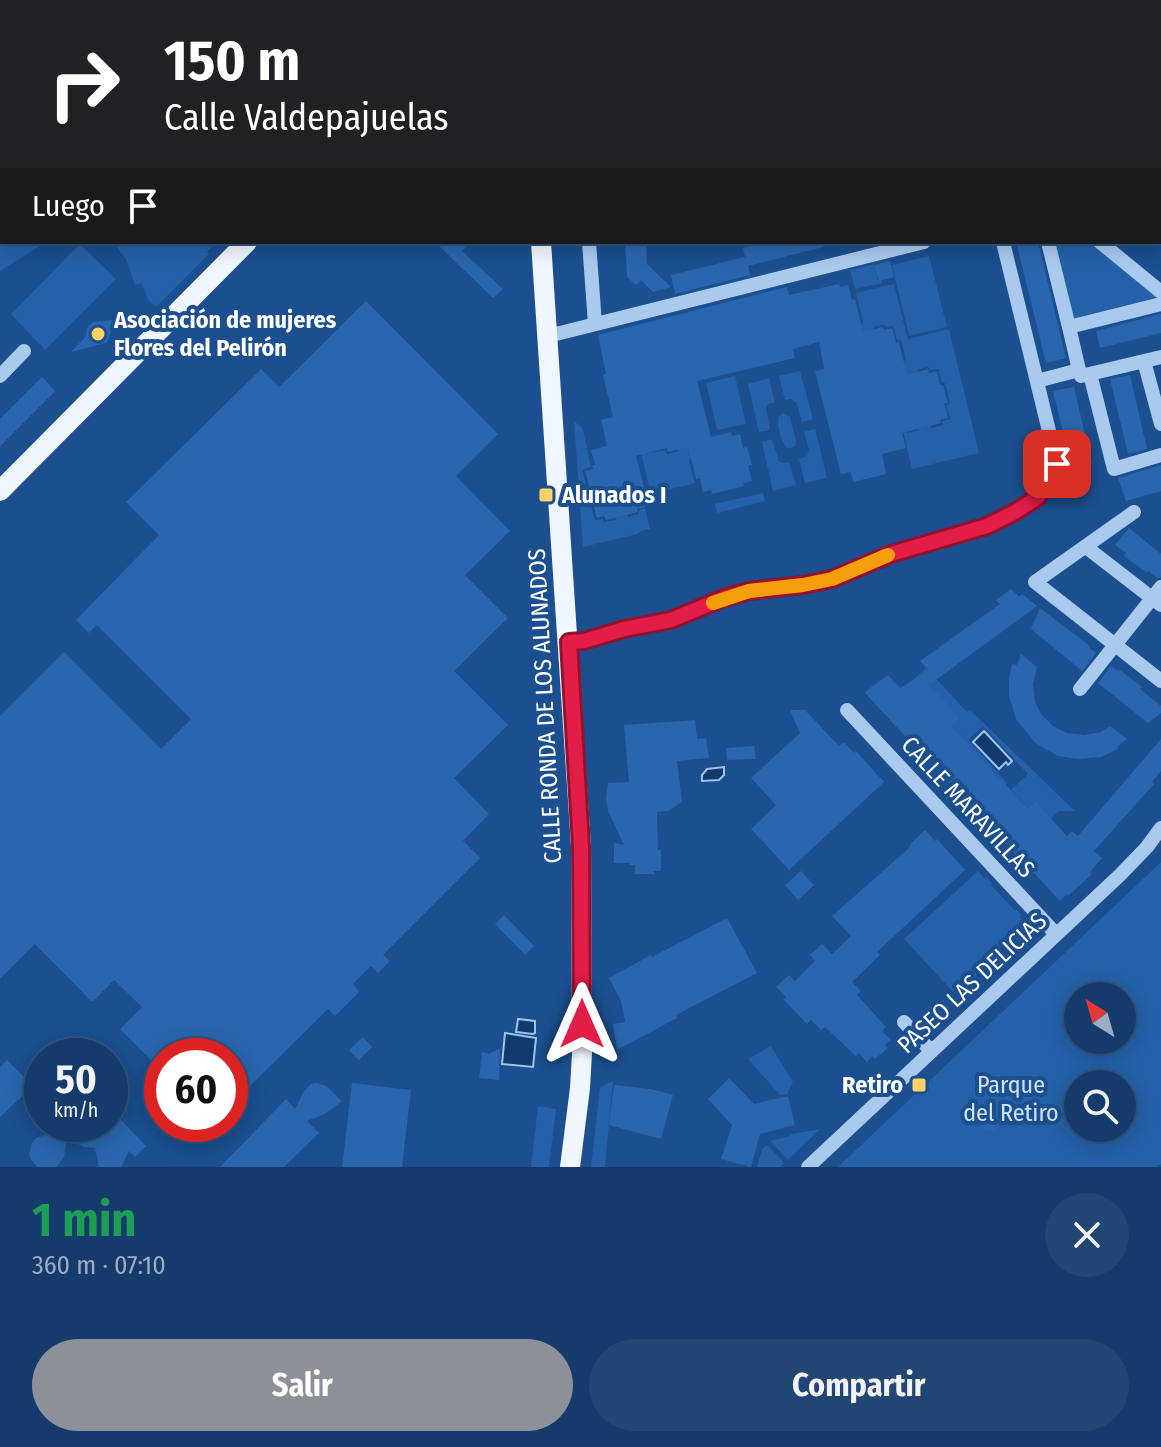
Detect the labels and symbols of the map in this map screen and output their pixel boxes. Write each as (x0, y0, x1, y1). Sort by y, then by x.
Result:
place label: Asociación de mujeres Flores del Pelirón (113, 306, 337, 362)
marker: Asociación de mujeres Flores del Pelirón (89, 325, 107, 343)
pin (1023, 430, 1091, 498)
place label: Alunados I (561, 481, 666, 509)
marker: Alunados I (537, 486, 555, 504)
street label: CALLE RONDA DE LOS ALUNADOS (523, 548, 567, 864)
street label: CALLE MARAVILLAS (896, 731, 1040, 883)
street label: PASEO LAS DELICIAS (892, 907, 1052, 1059)
position arrow (540, 982, 624, 1066)
north arrow (1064, 982, 1136, 1054)
speed limit sign: 60 (144, 1038, 248, 1142)
place label: Retiro (842, 1071, 903, 1099)
park label: Parque del Retiro (963, 1071, 1059, 1127)
marker: Retiro (910, 1076, 928, 1094)

